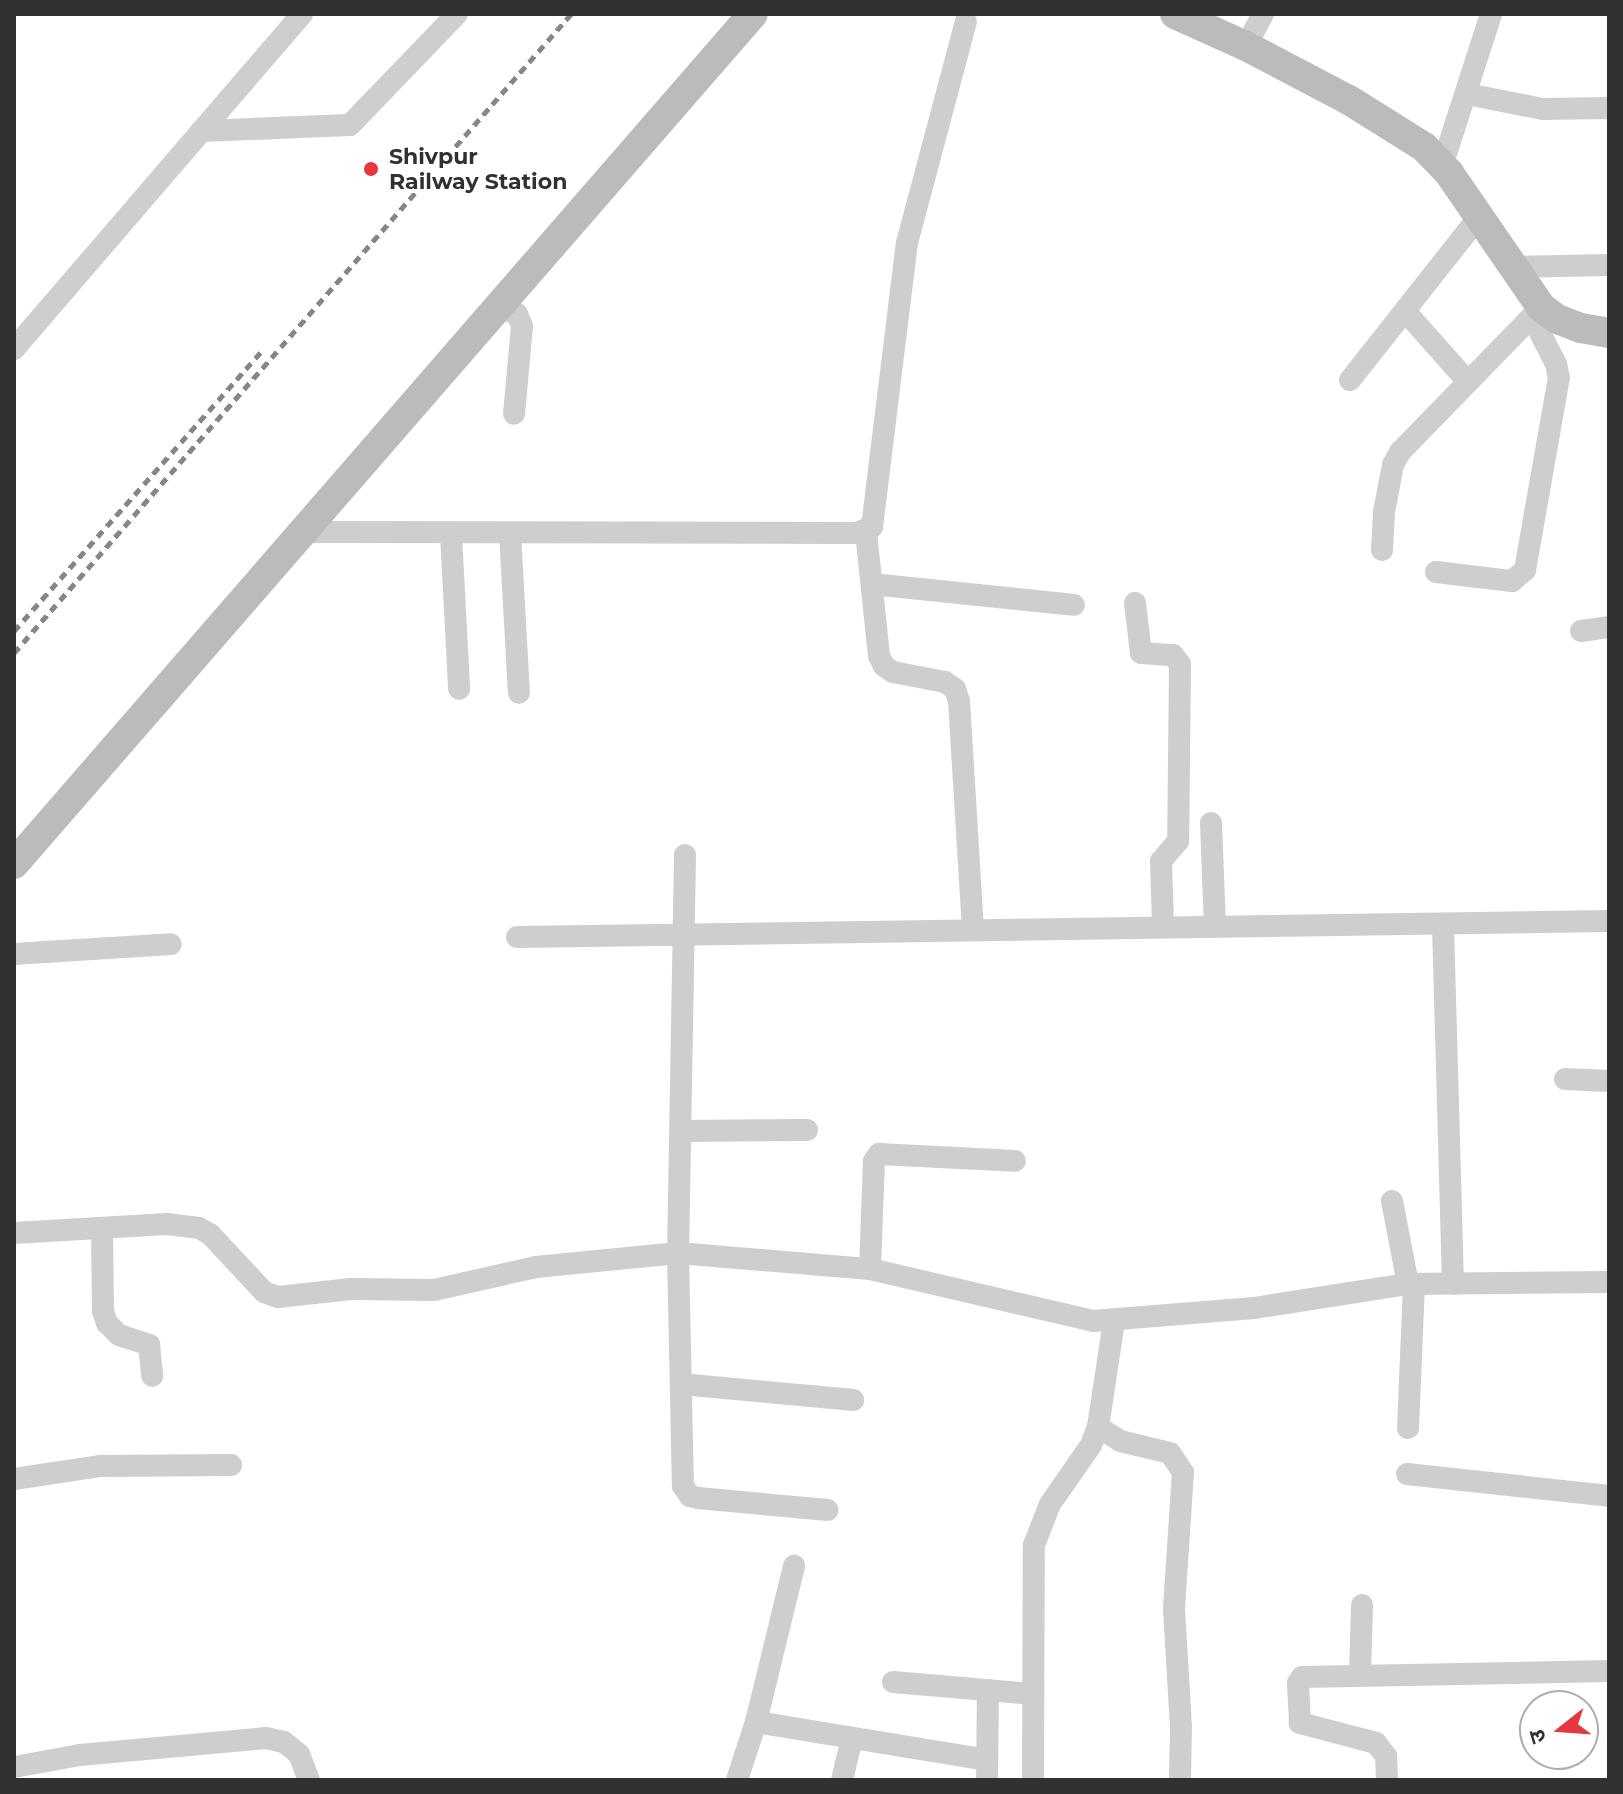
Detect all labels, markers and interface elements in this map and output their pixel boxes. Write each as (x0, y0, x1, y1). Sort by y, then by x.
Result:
place label: Shivpur Railway Station (389, 143, 567, 194)
marker: Shivpur Railway Station (360, 158, 382, 180)
north arrow (1519, 1690, 1599, 1770)
text: उ (1523, 1726, 1552, 1747)

